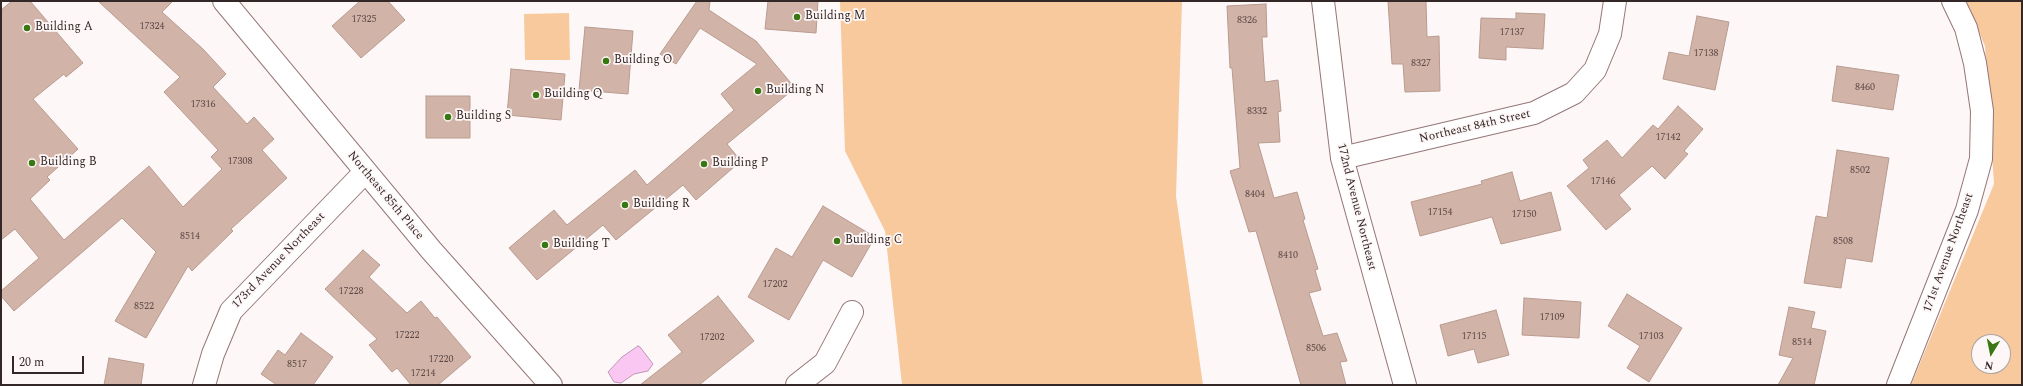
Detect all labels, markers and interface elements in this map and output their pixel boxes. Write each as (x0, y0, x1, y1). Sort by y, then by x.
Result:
place label: Building M (805, 10, 865, 24)
marker: Building M (792, 12, 802, 22)
house number: 17325 (352, 14, 376, 26)
house number: 8326 (1237, 15, 1257, 27)
place label: Building A (35, 21, 93, 35)
house number: 17324 (140, 21, 164, 33)
marker: Building A (22, 23, 32, 33)
house number: 17137 (1500, 27, 1524, 39)
house number: 17138 (1694, 48, 1718, 60)
place label: Building O (614, 54, 673, 68)
marker: Building O (601, 56, 611, 66)
house number: 8327 (1411, 58, 1431, 70)
house number: 8460 (1855, 82, 1875, 94)
place label: Building N (766, 84, 824, 98)
marker: Building N (753, 86, 763, 96)
place label: Building Q (544, 88, 603, 102)
marker: Building Q (531, 90, 541, 100)
house number: 17316 (191, 99, 215, 111)
house number: 8332 (1247, 106, 1267, 118)
street label: Northeast 84th Street (1418, 107, 1532, 147)
place label: Building S (456, 110, 511, 124)
marker: Building S (443, 112, 453, 122)
house number: 17142 (1656, 132, 1680, 144)
street label: 172nd Avenue Northeast (1333, 142, 1379, 272)
street label: Northeast 85th Place (344, 149, 426, 243)
place label: Building B (40, 156, 97, 170)
house number: 17308 (228, 156, 252, 168)
place label: Building P (712, 157, 769, 171)
marker: Building B (27, 158, 37, 168)
marker: Building P (699, 159, 709, 169)
house number: 8502 (1850, 165, 1870, 177)
house number: 17146 (1591, 176, 1615, 188)
house number: 8404 (1245, 189, 1265, 201)
street label: 171st Avenue Northeast (1921, 191, 1977, 315)
place label: Building R (633, 198, 690, 212)
marker: Building R (620, 200, 630, 210)
house number: 17154 (1428, 207, 1452, 219)
house number: 17150 (1512, 209, 1536, 221)
street label: 173rd Avenue Northeast (229, 210, 329, 312)
house number: 8514 (180, 231, 200, 243)
place label: Building C (845, 234, 903, 248)
marker: Building C (832, 236, 842, 246)
house number: 8508 (1833, 236, 1853, 248)
place label: Building T (553, 238, 610, 252)
marker: Building T (540, 240, 550, 250)
house number: 8410 (1278, 250, 1298, 262)
house number: 17202 (763, 279, 787, 291)
house number: 17228 (339, 286, 363, 298)
house number: 8522 (134, 301, 154, 313)
house number: 17109 (1540, 312, 1564, 324)
house number: 17222 (395, 330, 419, 342)
house number: 17115 (1462, 331, 1486, 343)
house number: 17103 (1639, 331, 1663, 343)
house number: 17202 (700, 332, 724, 344)
north arrow (1971, 334, 2011, 374)
house number: 8514 (1792, 337, 1812, 349)
house number: 8506 (1306, 343, 1326, 355)
scale bar (14, 348, 86, 374)
text: 20 m (19, 353, 44, 372)
house number: 17220 (429, 354, 453, 366)
text: N (1983, 356, 1995, 374)
house number: 8517 (287, 359, 307, 371)
house number: 17214 (411, 368, 435, 380)

